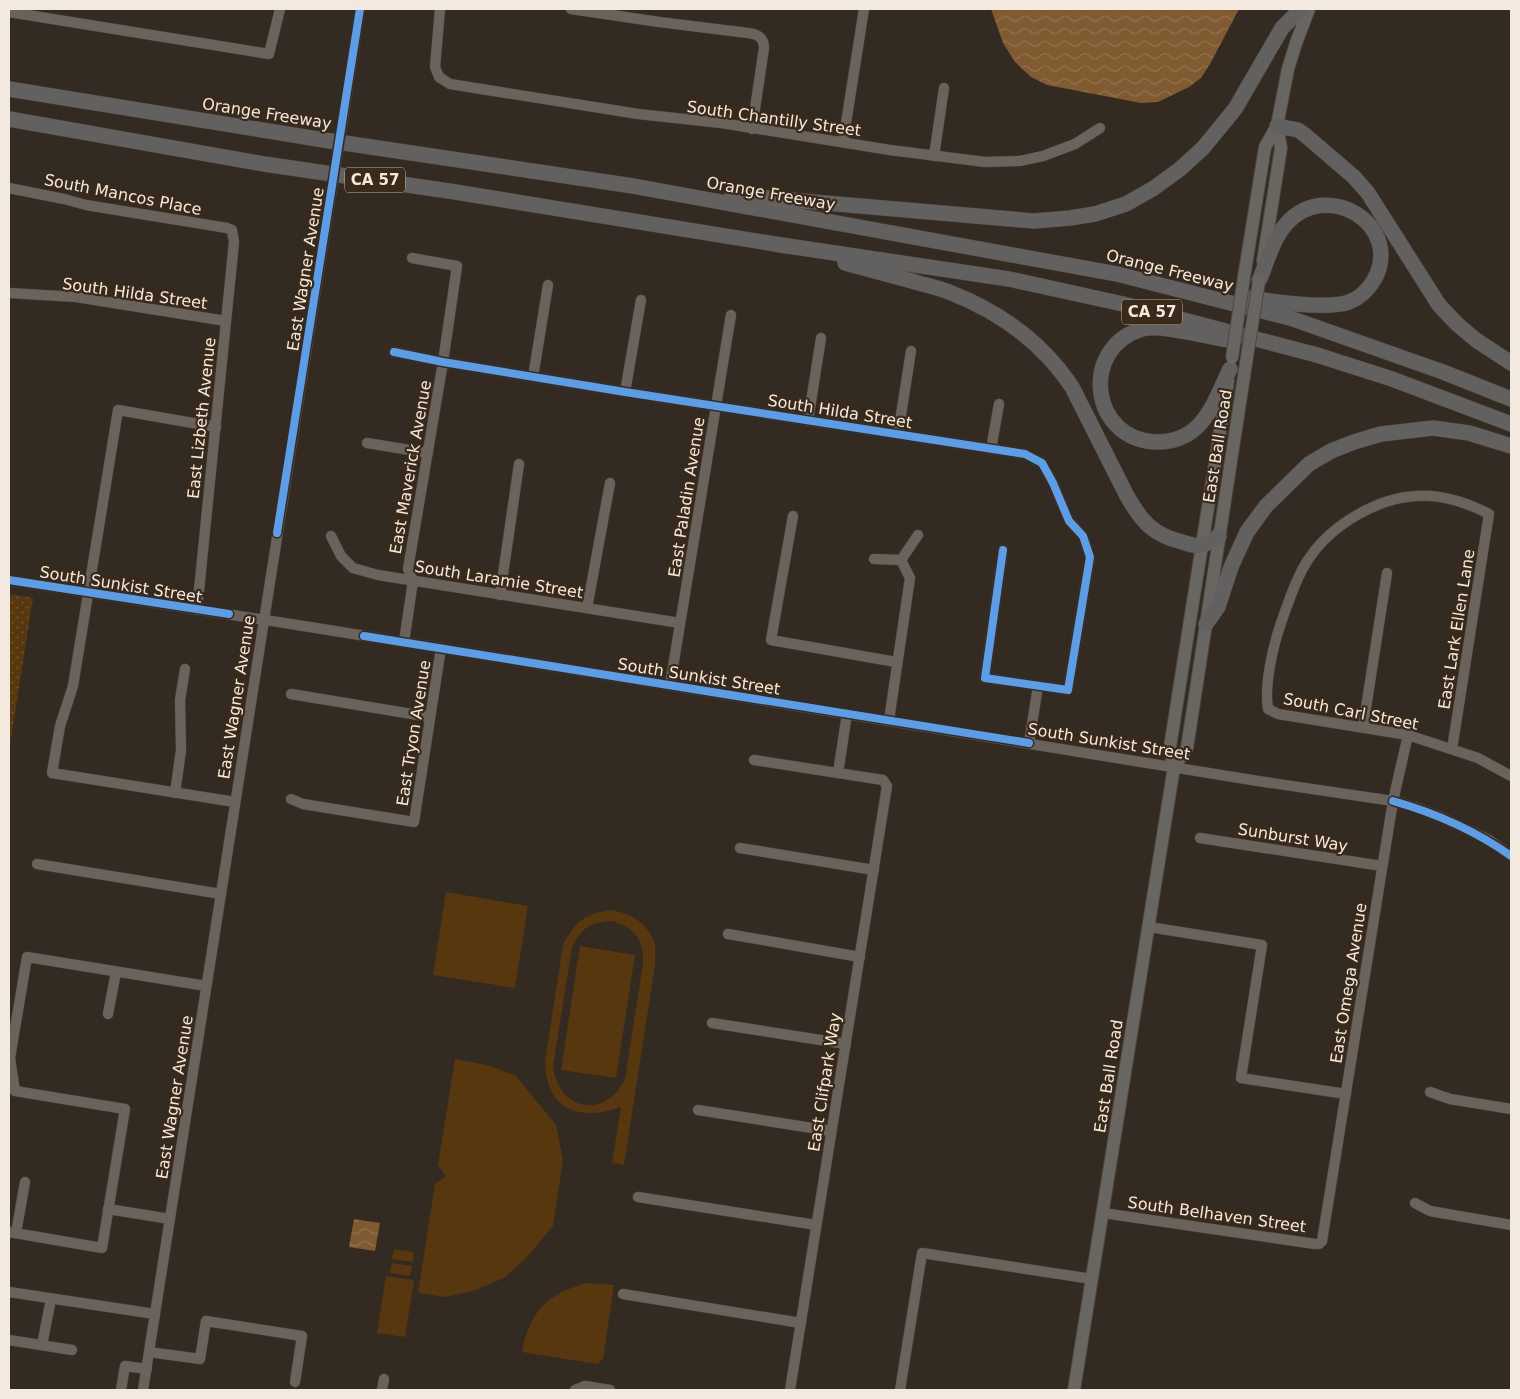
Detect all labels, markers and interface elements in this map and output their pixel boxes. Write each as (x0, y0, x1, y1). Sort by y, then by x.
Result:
street label: Orange Freeway (201, 94, 333, 133)
street label: South Chantilly Street (686, 97, 862, 140)
road number: CA 57 (345, 168, 405, 192)
street label: South Mancos Place (43, 170, 203, 219)
street label: Orange Freeway (705, 173, 837, 214)
street label: East Wagner Avenue (283, 186, 328, 352)
street label: Orange Freeway (1104, 245, 1235, 295)
street label: South Hilda Street (61, 274, 209, 313)
road number: CA 57 (1122, 300, 1182, 324)
street label: East Lizbeth Avenue (184, 336, 219, 500)
street label: East Maverick Avenue (386, 379, 435, 555)
street label: East Ball Road (1199, 388, 1236, 504)
street label: South Hilda Street (766, 391, 914, 432)
street label: East Paladin Avenue (664, 416, 709, 579)
street label: East Lark Ellen Lane (1434, 548, 1479, 711)
street label: South Laramie Street (413, 557, 584, 602)
street label: South Sunkist Street (38, 562, 203, 607)
street label: East Wagner Avenue (214, 614, 259, 780)
street label: South Sunkist Street (616, 654, 781, 699)
street label: East Tryon Avenue (393, 659, 434, 807)
street label: South Carl Street (1282, 689, 1420, 734)
street label: South Sunkist Street (1026, 719, 1191, 764)
street label: Sunburst Way (1237, 819, 1349, 856)
street label: East Omega Avenue (1326, 902, 1371, 1065)
street label: East Clifpark Way (804, 1011, 845, 1153)
street label: East Wagner Avenue (152, 1014, 197, 1180)
street label: East Ball Road (1090, 1018, 1127, 1134)
street label: South Belhaven Street (1127, 1193, 1307, 1236)

